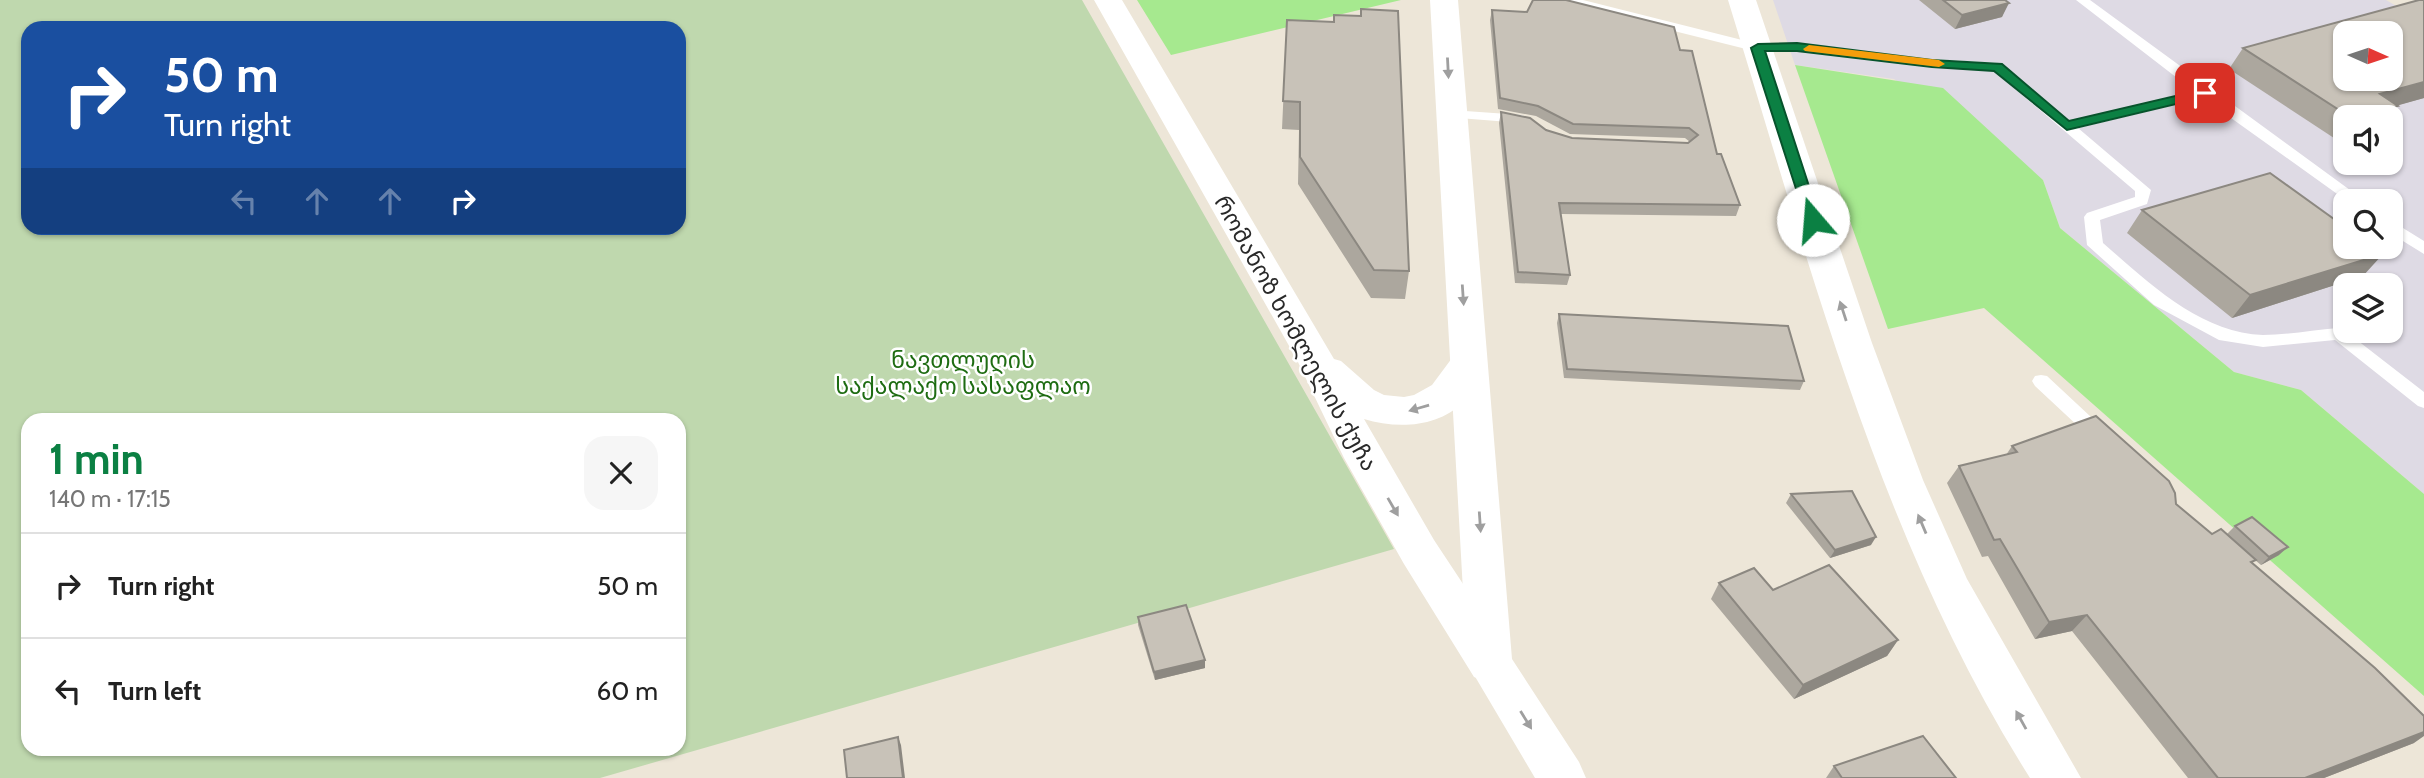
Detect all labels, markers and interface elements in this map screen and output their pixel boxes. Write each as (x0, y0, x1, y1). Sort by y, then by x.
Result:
north arrow (2333, 21, 2403, 91)
map controls (2333, 21, 2403, 343)
text: 50 m (164, 45, 279, 104)
icon: right (49, 49, 140, 140)
one-way arrow (1442, 57, 1453, 79)
pin (2175, 63, 2235, 123)
icon: arrive (2186, 74, 2224, 112)
text: Turn right (164, 105, 291, 144)
button: sound (2333, 105, 2403, 175)
icon: left (225, 182, 263, 220)
icon: ahead (298, 182, 336, 220)
icon: ahead (371, 182, 409, 220)
icon: right (444, 182, 482, 220)
position arrow (1776, 183, 1850, 257)
button: search (2333, 189, 2403, 259)
street label: რომანოზ ხომლელის ქუჩა (1208, 190, 1384, 476)
button: layers (2333, 273, 2403, 343)
one-way arrow (1458, 284, 1469, 306)
one-way arrow (1837, 300, 1848, 321)
park label: ნავთლუღის საქალაქო სასაფლაო (835, 346, 1091, 400)
one-way arrow (1408, 403, 1429, 413)
text: 1 min (49, 433, 144, 485)
button: close (584, 436, 658, 510)
text: 140 m · 17:15 (49, 485, 171, 513)
one-way arrow (1386, 498, 1399, 517)
one-way arrow (1474, 511, 1485, 533)
one-way arrow (1916, 514, 1927, 535)
icon: right (49, 567, 87, 605)
text: Turn right (108, 570, 214, 602)
text: 50 m (597, 570, 658, 602)
icon: left (49, 672, 87, 710)
text: Turn left (108, 675, 201, 707)
text: 60 m (596, 675, 658, 707)
one-way arrow (2016, 710, 2027, 730)
one-way arrow (1520, 711, 1533, 730)

